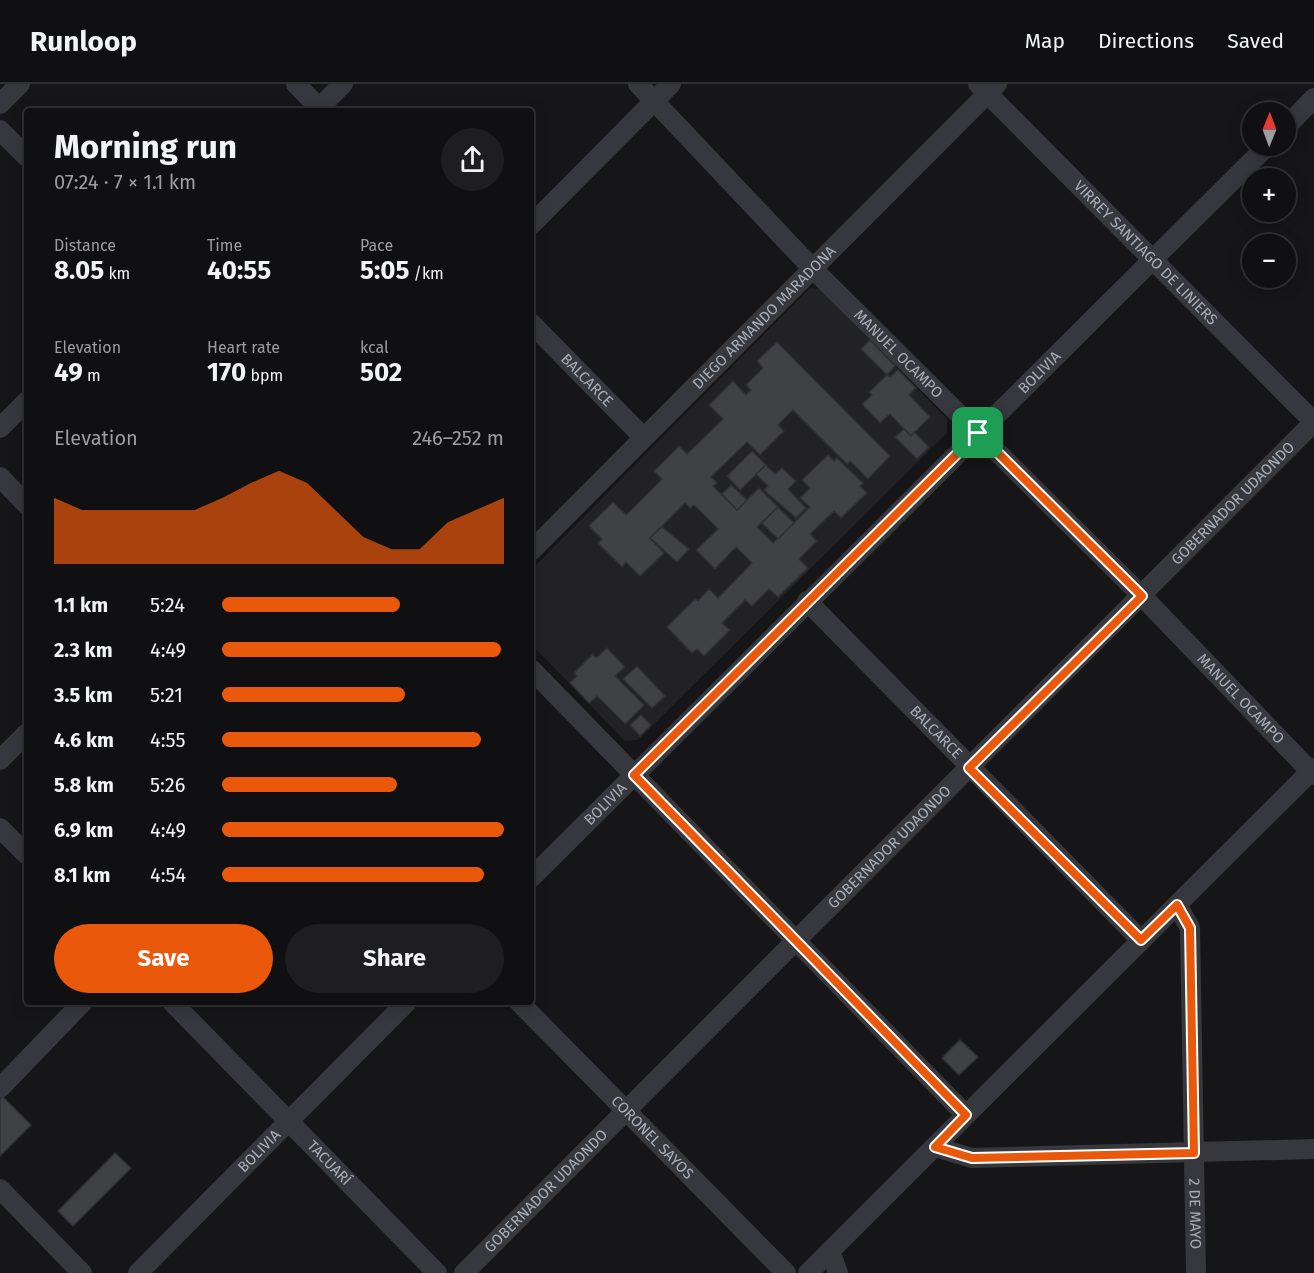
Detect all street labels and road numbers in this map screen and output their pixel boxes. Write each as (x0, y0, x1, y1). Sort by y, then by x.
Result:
street label: VIRREY SANTIAGO DE LINIERS (1070, 177, 1221, 329)
street label: DIEGO ARMANDO MARADONA (689, 242, 840, 393)
street label: MANUEL OCAMPO (850, 306, 947, 402)
street label: BOLIVIA (1014, 347, 1065, 397)
street label: BALCARCE (557, 350, 617, 410)
street label: GOBERNADOR UDAONDO (1168, 438, 1298, 569)
street label: MANUEL OCAMPO (1193, 650, 1288, 748)
street label: BALCARCE (906, 702, 966, 762)
street label: BOLIVIA (580, 779, 631, 829)
street label: GOBERNADOR UDAONDO (824, 782, 955, 912)
street label: CORONEL SAYOS (607, 1092, 697, 1183)
street label: BOLIVIA (234, 1126, 284, 1176)
street label: GOBERNADOR UDAONDO (481, 1126, 611, 1256)
street label: TACUARÍ (303, 1137, 355, 1189)
street label: 2 DE MAYO (1185, 1178, 1205, 1249)

